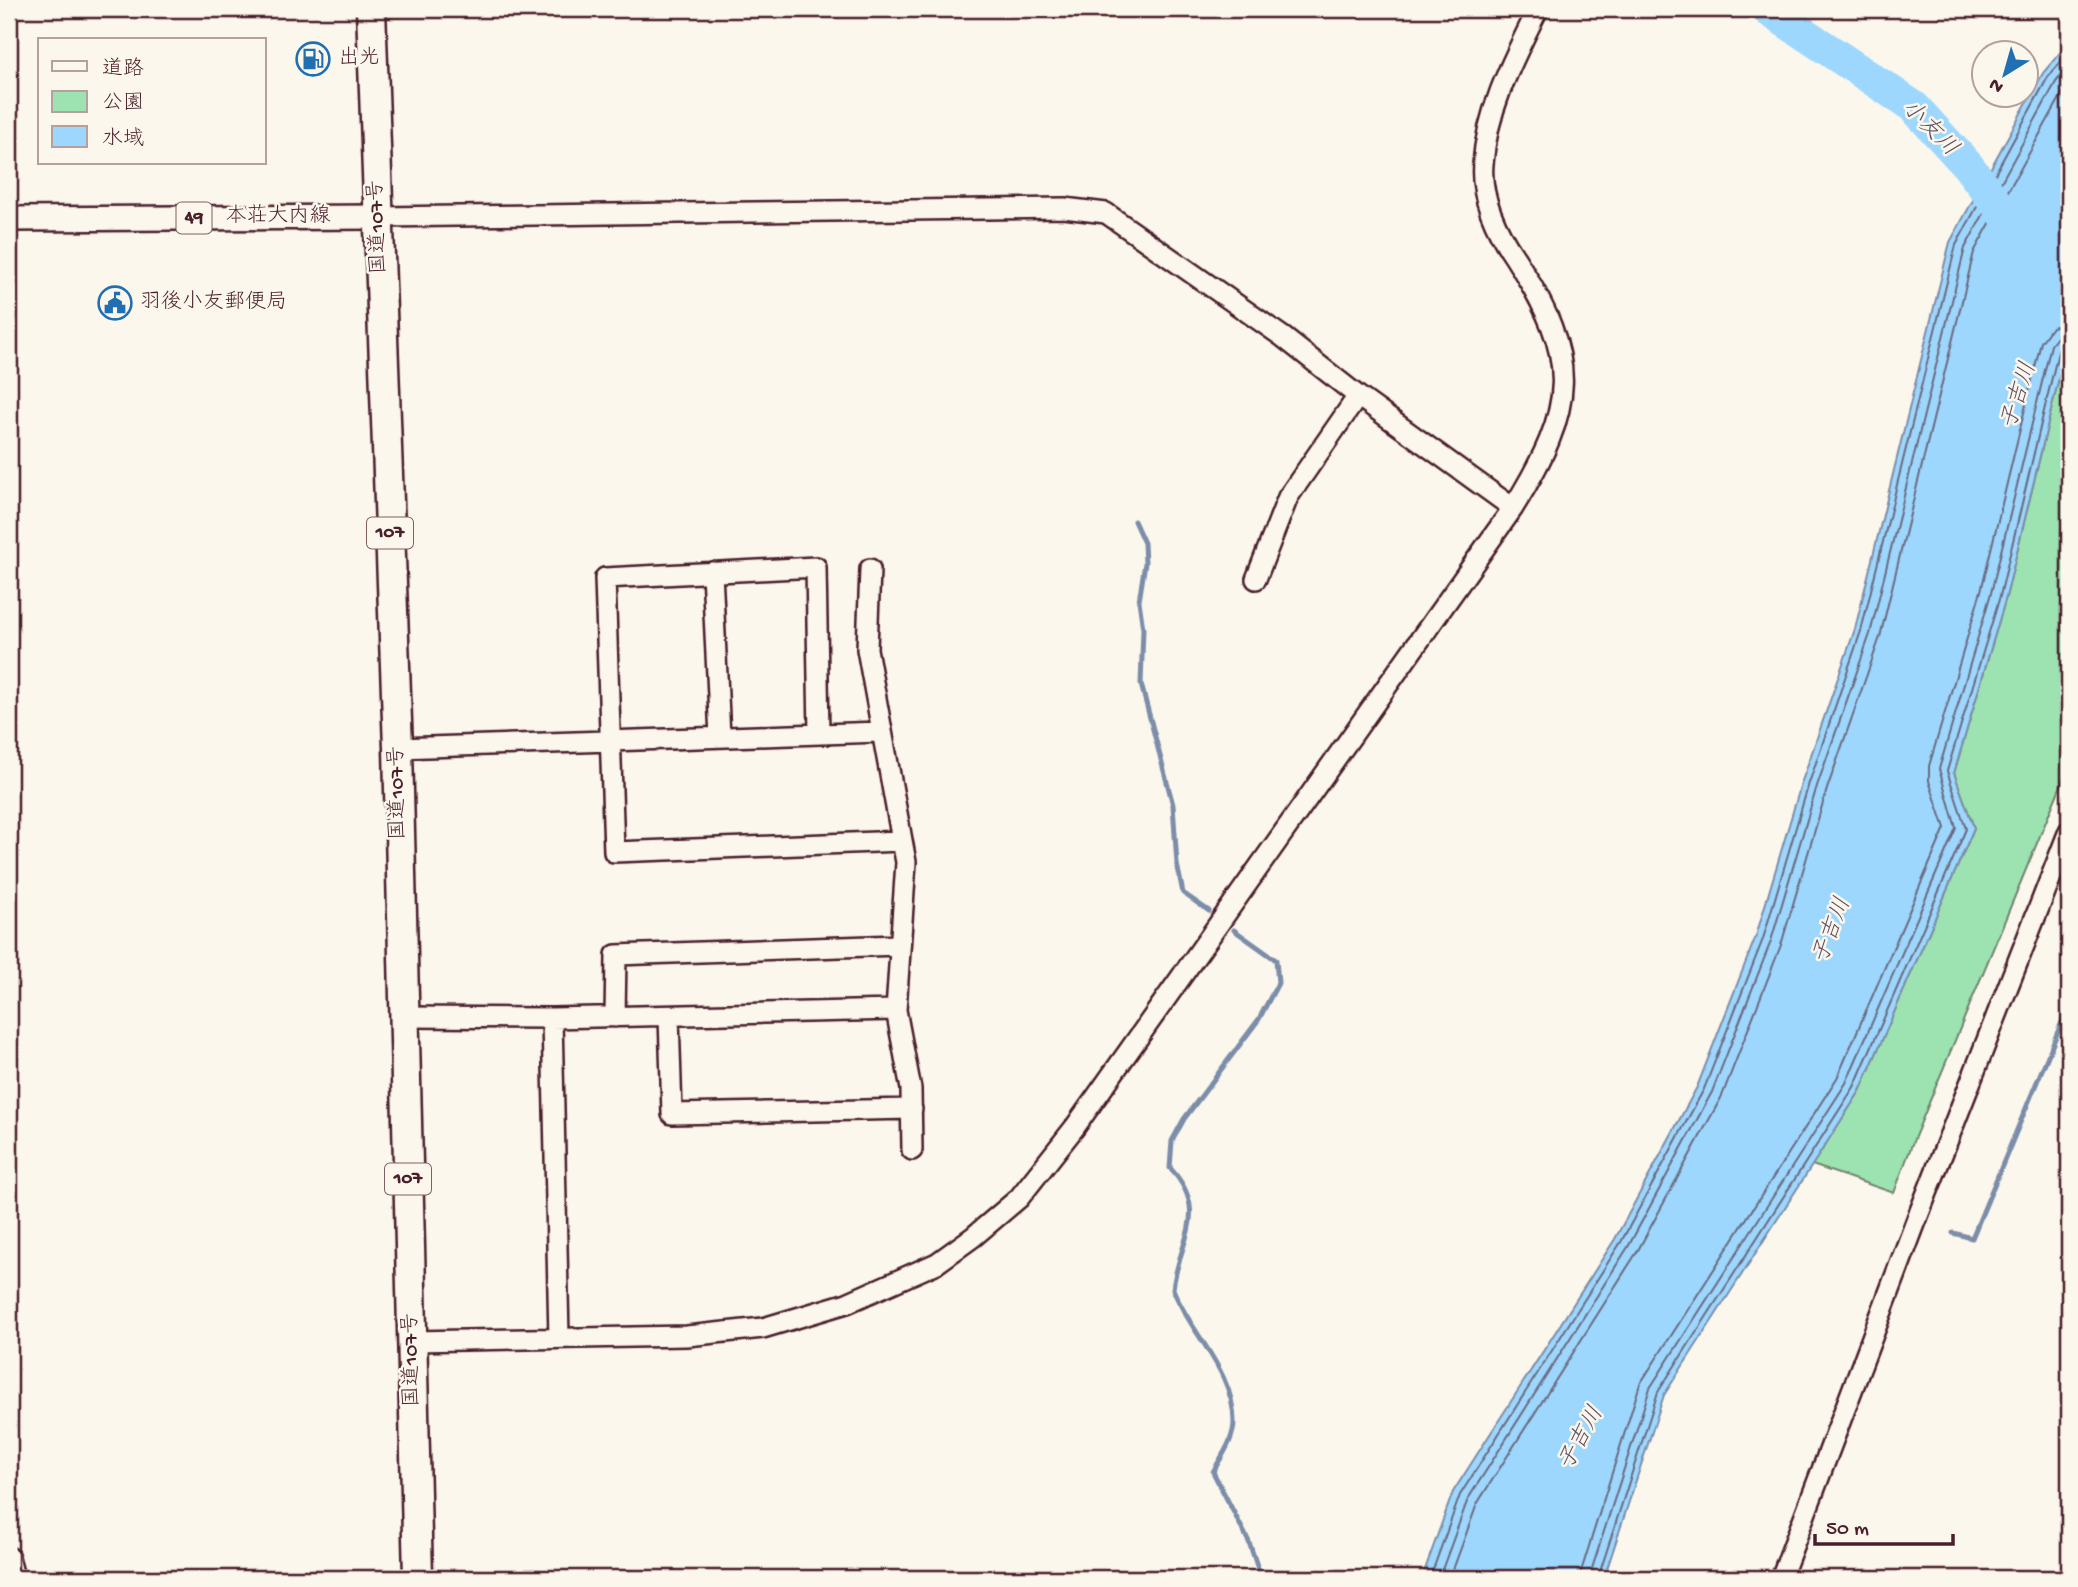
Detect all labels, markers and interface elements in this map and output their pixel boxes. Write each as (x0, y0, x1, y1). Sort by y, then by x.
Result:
legend (38, 38, 266, 164)
north arrow (1969, 38, 2039, 108)
fuel station icon: 出光 (294, 40, 332, 78)
place label: 出光 (338, 46, 380, 72)
text: 道路 (102, 57, 144, 83)
text: N (1985, 72, 2009, 98)
text: 公園 (102, 92, 144, 117)
water label: 小友川 (1895, 94, 1964, 163)
text: 水域 (102, 127, 144, 153)
street label: 国道107号 (364, 179, 393, 275)
road number: 49 (176, 202, 212, 233)
street label: 本荘大内線 (226, 204, 331, 230)
public building icon: 羽後小友郵便局 (96, 284, 134, 322)
place label: 羽後小友郵便局 (140, 290, 287, 316)
water label: 子吉川 (1996, 359, 2044, 433)
road number: 107 (367, 518, 413, 548)
street label: 国道107号 (385, 746, 412, 840)
water label: 子吉川 (1807, 894, 1858, 968)
road number: 107 (385, 1163, 431, 1194)
street label: 国道107号 (399, 1313, 426, 1407)
water label: 子吉川 (1553, 1402, 1611, 1476)
scale bar (1815, 1503, 1954, 1547)
text: 50 m (1826, 1518, 1869, 1543)

